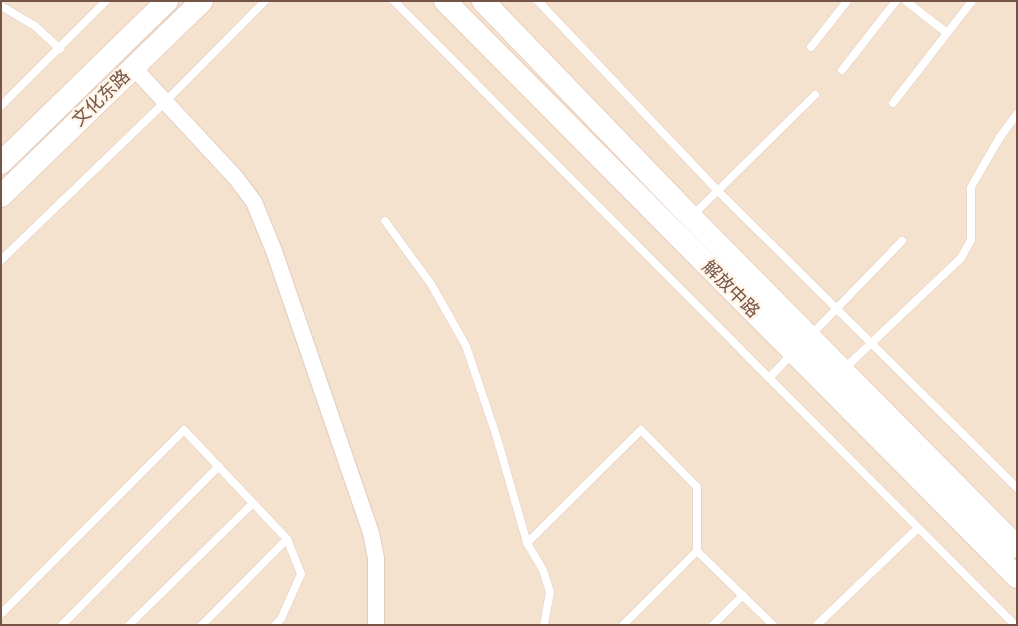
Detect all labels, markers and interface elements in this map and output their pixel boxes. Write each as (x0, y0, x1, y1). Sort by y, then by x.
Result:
street label: 文化东路 (68, 65, 134, 131)
street label: 解放中路 (698, 256, 764, 322)

